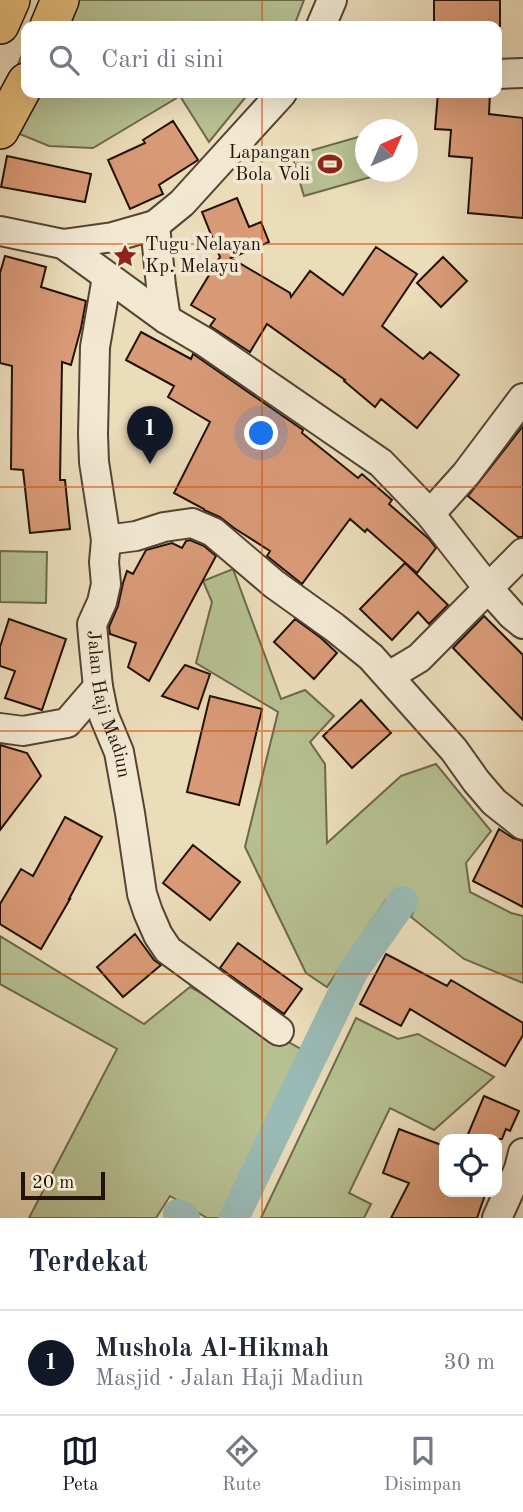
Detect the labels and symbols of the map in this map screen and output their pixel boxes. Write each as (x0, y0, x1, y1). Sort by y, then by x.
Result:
north arrow (355, 119, 418, 182)
place label: Lapangan Bola Voli (228, 144, 310, 185)
sports icon: Lapangan Bola Voli (316, 150, 344, 178)
place label: Tugu Nelayan Kp. Melayu (145, 236, 261, 277)
place icon: Tugu Nelayan Kp. Melayu (111, 242, 139, 270)
pin: 1 (127, 406, 173, 464)
your location (244, 416, 278, 450)
street label: Jalan Haji Madiun (83, 630, 133, 779)
scale bar (21, 1169, 105, 1201)

